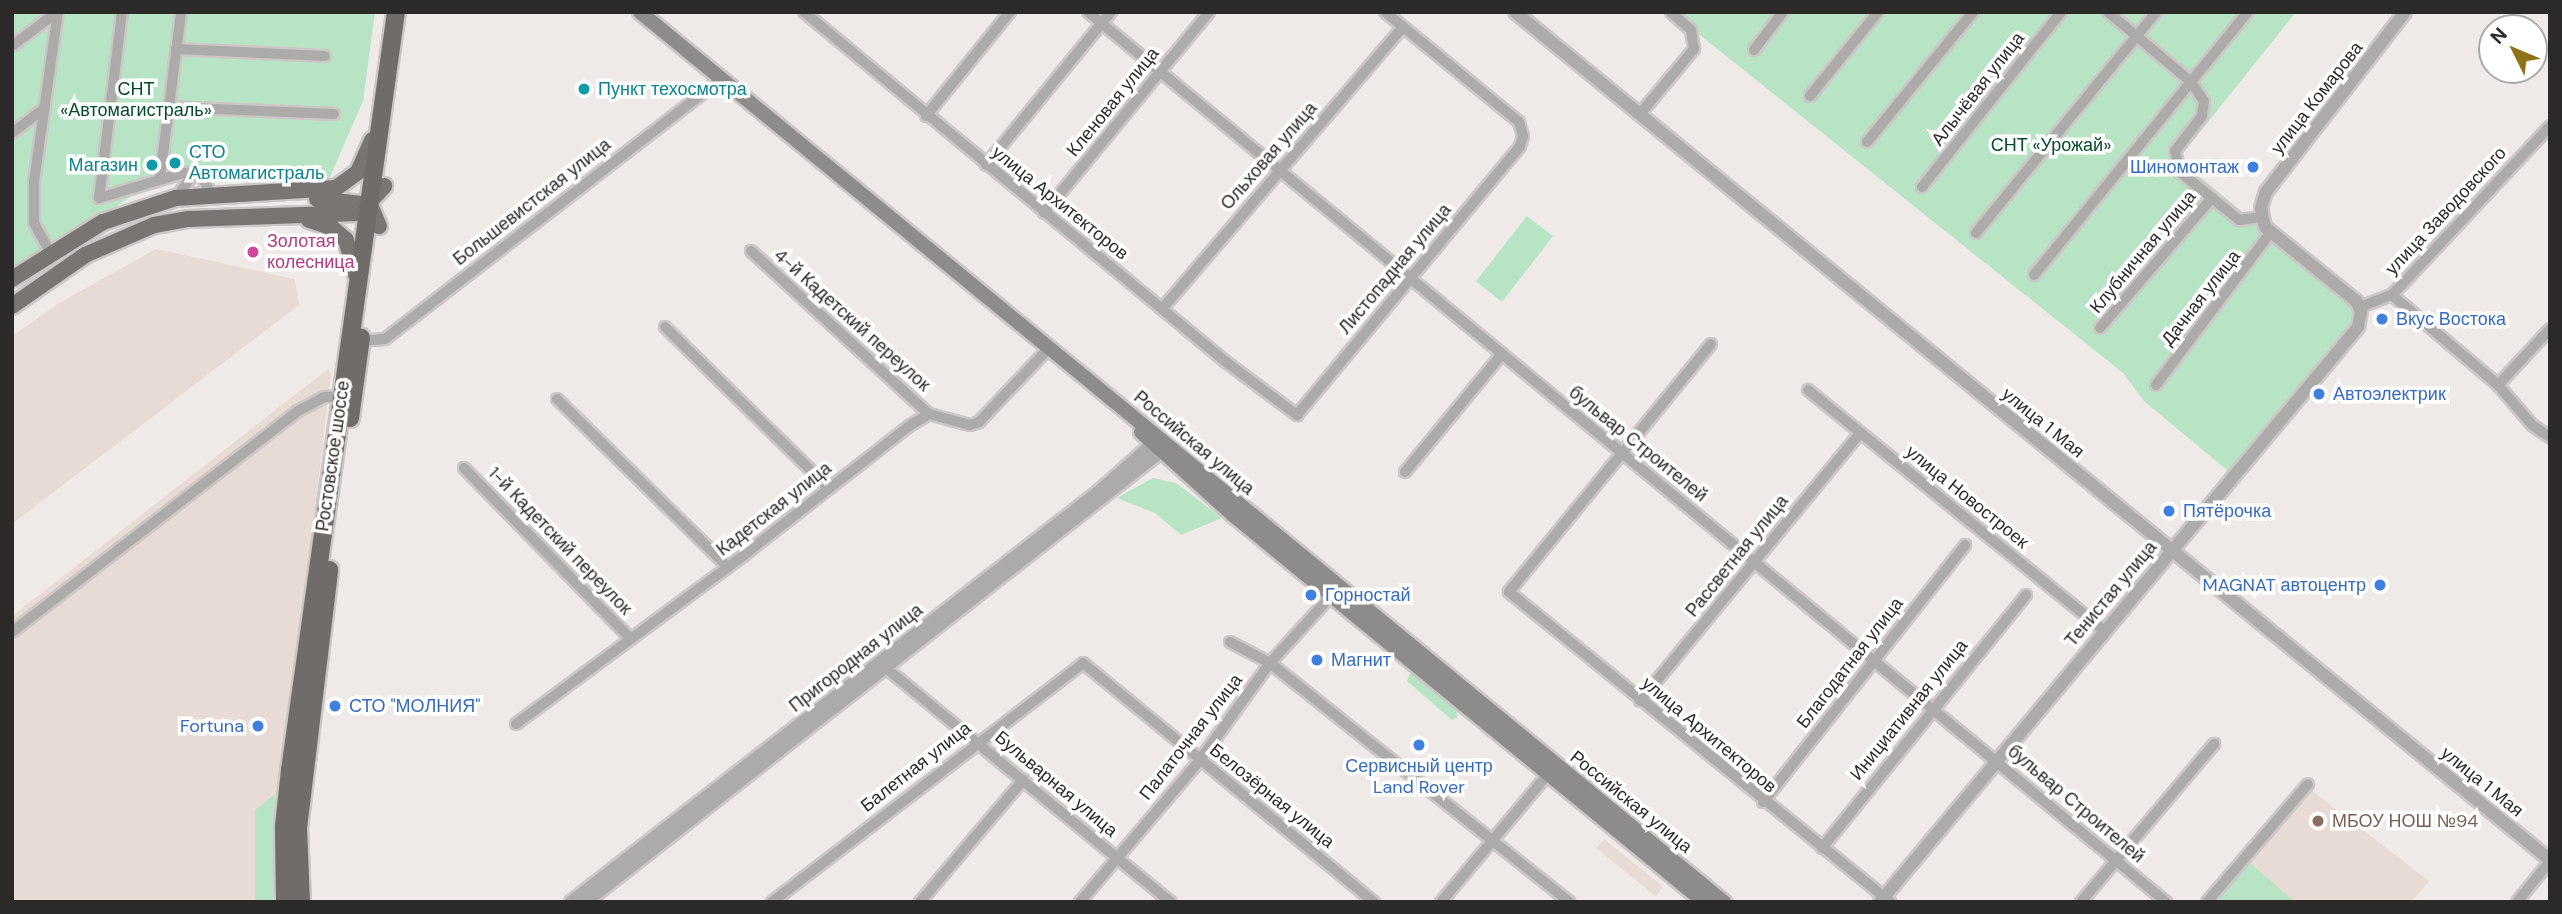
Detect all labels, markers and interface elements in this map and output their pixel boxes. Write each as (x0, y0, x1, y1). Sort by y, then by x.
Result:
north arrow (2478, 14, 2548, 84)
text: N (2485, 22, 2513, 49)
street label: Алычёвая улица (1927, 28, 2029, 150)
street label: улица Комарова (2266, 38, 2368, 158)
street label: Кленовая улица (1062, 43, 1164, 161)
place label: Пункт техосмотра (598, 78, 747, 100)
park label: СНТ «Автомагистраль» (60, 79, 212, 122)
marker: Пункт техосмотра (576, 81, 592, 97)
street label: Ольховая улица (1216, 98, 1322, 214)
street label: Большевистская улица (449, 134, 615, 270)
park label: СНТ «Урожай» (1991, 134, 2111, 156)
street label: улица Архитекторов (988, 141, 1132, 265)
place label: СТО Автомагистраль (189, 142, 324, 184)
street label: улица Заводовского (2381, 142, 2511, 280)
place label: Магазин (69, 154, 138, 176)
marker: СТО Автомагистраль (167, 155, 183, 171)
place label: Шиномонтаж (2130, 156, 2239, 178)
marker: Магазин (144, 157, 160, 173)
marker: Шиномонтаж (2245, 159, 2261, 175)
street label: Клубничная улица (2085, 186, 2201, 318)
street label: Листопадная улица (1334, 200, 1456, 338)
place label: Золотая колесница (267, 231, 355, 274)
marker: Золотая колесница (245, 244, 261, 260)
street label: 4-й Кадетский переулок (770, 244, 934, 396)
street label: Дачная улица (2157, 246, 2245, 350)
place label: Вкус Востока (2396, 308, 2506, 330)
marker: Вкус Востока (2374, 311, 2390, 327)
street label: Ростовское шоссе (312, 379, 354, 533)
street label: бульвар Строителей (1564, 382, 1712, 506)
street label: улица 1 Мая (1997, 383, 2089, 463)
place label: Автоэлектрик (2333, 383, 2446, 405)
street label: Российская улица (1129, 386, 1259, 500)
marker: Автоэлектрик (2311, 386, 2327, 402)
street label: улица Новостроек (1901, 441, 2033, 553)
street label: Кадетская улица (712, 457, 836, 561)
street label: 1-й Кадетский переулок (484, 463, 636, 619)
street label: Рассветная улица (1681, 491, 1793, 621)
place label: Пятёрочка (2183, 500, 2271, 522)
marker: Пятёрочка (2161, 503, 2177, 519)
street label: Тенистая улица (2061, 537, 2161, 651)
place label: MAGNAT автоцентр (2203, 574, 2366, 596)
marker: MAGNAT автоцентр (2372, 577, 2388, 593)
place label: Горностай (1325, 584, 1411, 606)
marker: Горностай (1303, 587, 1319, 603)
street label: Благодатная улица (1792, 593, 1908, 733)
street label: Пригородная улица (785, 599, 927, 717)
street label: Инициативная улица (1846, 635, 1972, 785)
place label: Магнит (1331, 649, 1391, 671)
marker: Магнит (1309, 652, 1325, 668)
street label: Палаточная улица (1135, 670, 1247, 804)
street label: улица Архитекторов (1637, 672, 1781, 798)
place label: СТО "МОЛНИЯ" (349, 695, 480, 717)
marker: СТО "МОЛНИЯ" (327, 698, 343, 714)
place label: Fortuna (180, 715, 244, 737)
street label: Балетная улица (857, 717, 975, 817)
marker: Fortuna (250, 718, 266, 734)
street label: Бульварная улица (990, 726, 1122, 842)
marker: Сервисный центр Land Rover (1411, 737, 1427, 753)
street label: Белозёрная улица (1205, 739, 1339, 853)
street label: бульвар Строителей (2003, 740, 2149, 868)
street label: улица 1 Мая (2436, 742, 2528, 822)
street label: Российская улица (1566, 746, 1696, 858)
place label: Сервисный центр Land Rover (1345, 756, 1493, 798)
place label: МБОУ НОШ №94 (2332, 810, 2478, 832)
marker: МБОУ НОШ №94 (2310, 813, 2326, 829)

